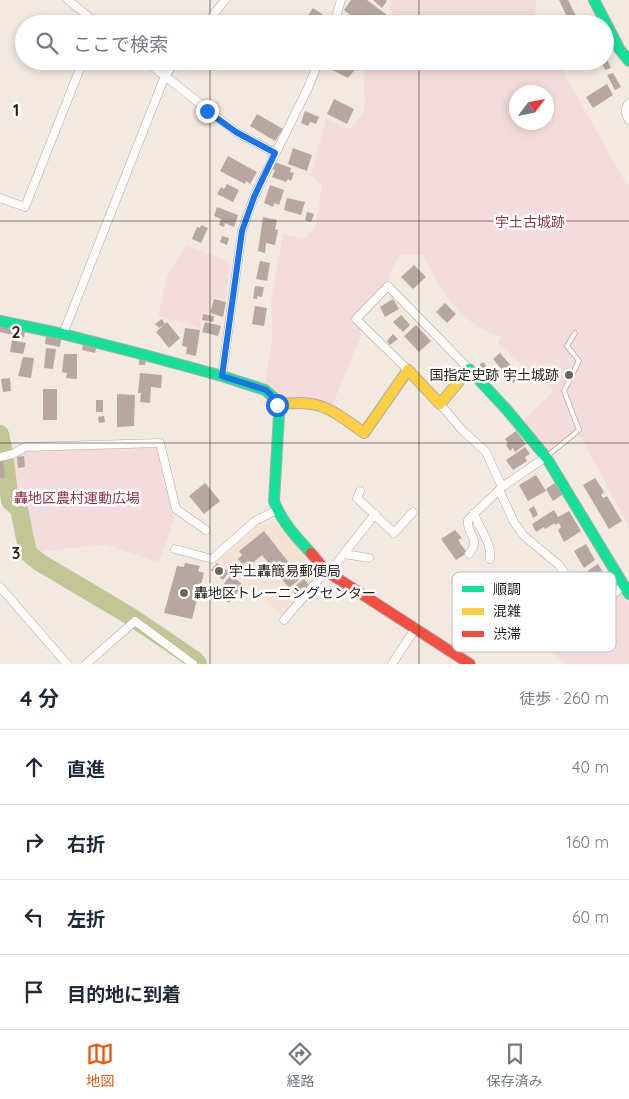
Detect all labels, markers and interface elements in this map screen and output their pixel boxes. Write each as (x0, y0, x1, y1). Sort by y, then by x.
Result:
search box (15, 15, 614, 70)
icon: search (33, 29, 61, 57)
text: ここで検索 (73, 32, 168, 56)
north arrow (509, 85, 554, 130)
text: 1 (13, 100, 19, 120)
route end (196, 100, 219, 123)
park label: 宇土古城跡 (495, 213, 565, 231)
text: 2 (11, 322, 21, 342)
place label: 国指定史跡 宇土城跡 (429, 366, 559, 384)
marker: 国指定史跡 宇土城跡 (563, 369, 575, 381)
route start (266, 394, 289, 417)
park label: 轟地区農村運動広場 (14, 489, 140, 507)
text: 3 (12, 543, 20, 563)
place label: 宇土轟簡易郵便局 (229, 562, 341, 580)
marker: 宇土轟簡易郵便局 (213, 565, 225, 577)
legend (452, 572, 616, 652)
text: 順調 (493, 580, 521, 598)
place label: 轟地区トレーニングセンター (194, 584, 376, 602)
marker: 轟地区トレーニングセンター (178, 587, 190, 599)
text: 混雑 (493, 602, 521, 620)
text: 渋滞 (493, 625, 521, 643)
text: 4 分 (20, 685, 59, 711)
text: 徒歩 · 260 m (519, 688, 609, 708)
icon: ahead (20, 753, 48, 781)
text: 直進 (67, 757, 105, 781)
text: 40 m (572, 757, 609, 777)
icon: right (20, 828, 48, 856)
text: 右折 (67, 832, 105, 856)
text: 160 m (566, 832, 609, 852)
icon: left (20, 903, 48, 931)
text: 左折 (67, 907, 105, 931)
text: 60 m (572, 907, 609, 927)
icon: arrive (20, 978, 48, 1006)
text: 目的地に到着 (67, 982, 181, 1006)
tab: 地図 (86, 1040, 114, 1090)
tab: 経路 (286, 1040, 314, 1090)
tab: 保存済み (487, 1040, 543, 1090)

